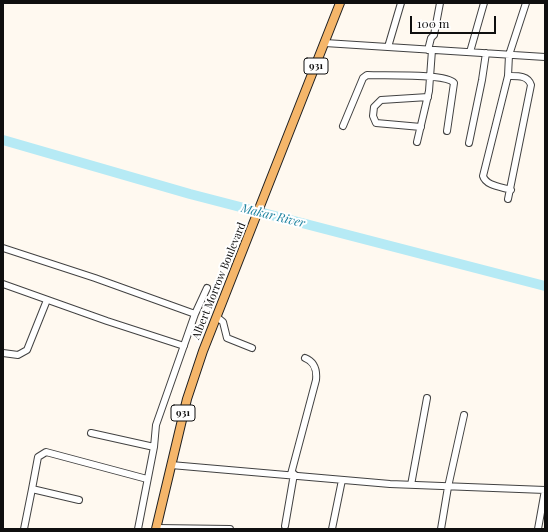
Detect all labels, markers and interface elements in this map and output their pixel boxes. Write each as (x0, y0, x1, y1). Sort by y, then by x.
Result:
scale bar (412, 8, 498, 34)
text: 100 m (417, 15, 449, 31)
road number: 931 (304, 58, 328, 74)
water label: Makar River (240, 201, 306, 231)
street label: Albert Morrow Boulevard (189, 220, 249, 342)
road number: 931 (171, 405, 195, 421)

